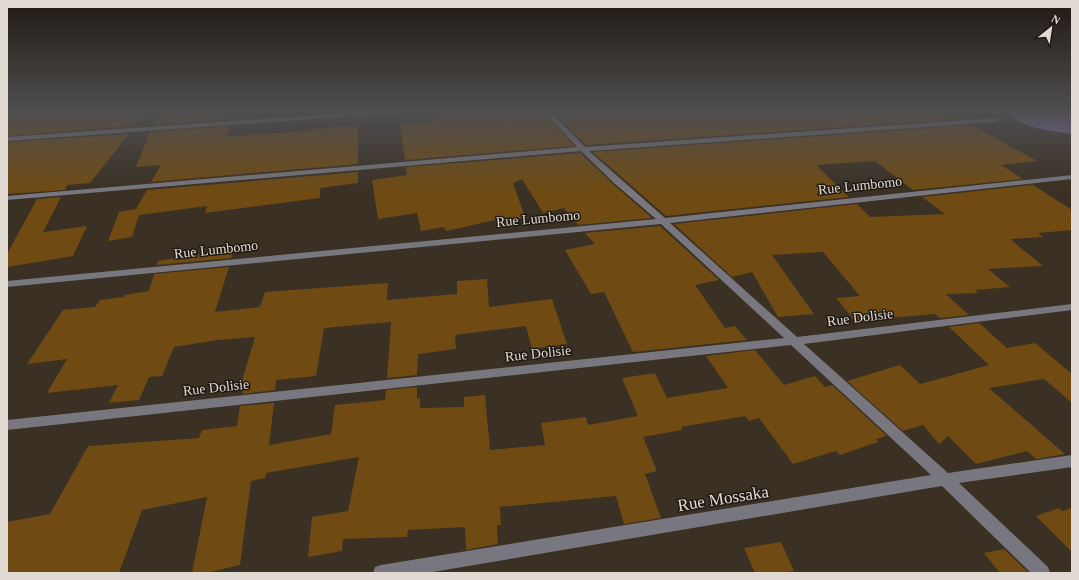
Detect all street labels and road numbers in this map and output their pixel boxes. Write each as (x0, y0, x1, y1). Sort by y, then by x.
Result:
street label: Rue Lumbomo (817, 174, 903, 197)
street label: Rue Lumbomo (495, 207, 581, 230)
street label: Rue Lumbomo (173, 238, 259, 261)
street label: Rue Dolisie (826, 306, 894, 329)
street label: Rue Dolisie (504, 343, 572, 364)
street label: Rue Dolisie (182, 377, 250, 398)
street label: Rue Mossaka (676, 482, 770, 515)

